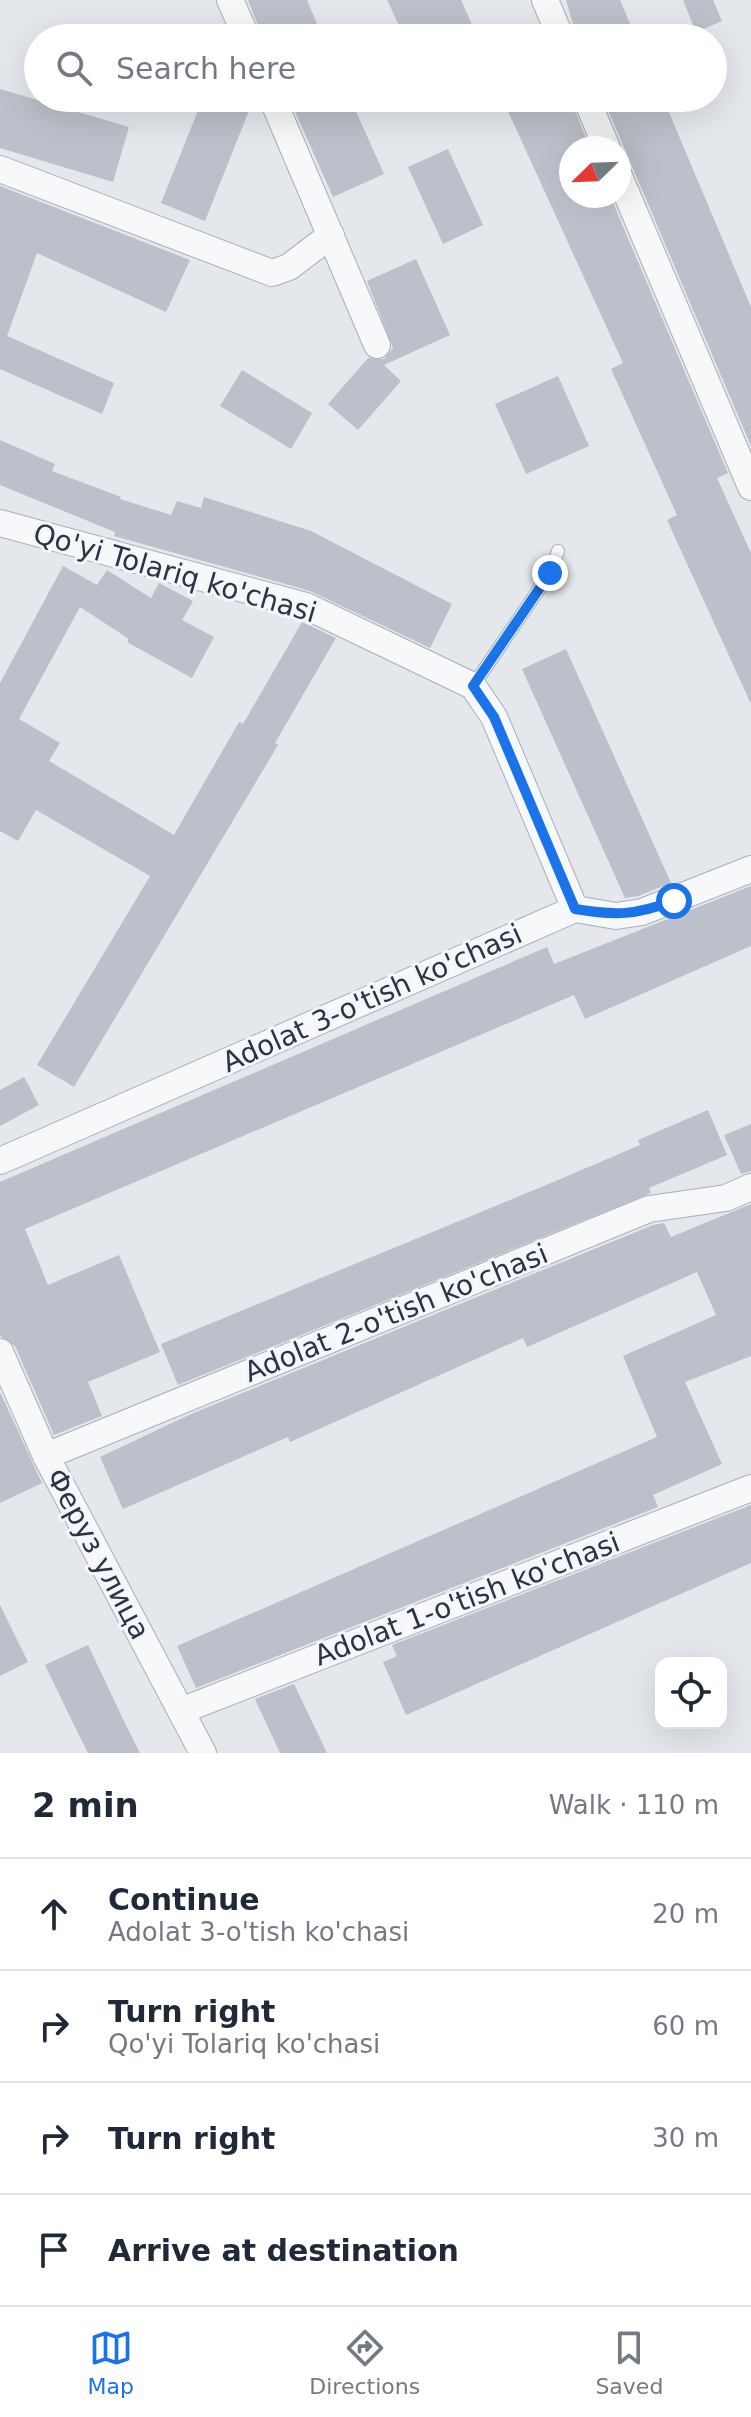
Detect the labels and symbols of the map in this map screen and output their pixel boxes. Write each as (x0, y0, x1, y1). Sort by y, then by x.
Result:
north arrow (559, 136, 631, 208)
street label: Qo'yi Tolariq ko'chasi (30, 517, 320, 629)
route end (532, 555, 568, 591)
route start (656, 883, 692, 919)
street label: Adolat 3-o'tish ko'chasi (217, 917, 527, 1079)
street label: Adolat 2-o'tish ko'chasi (239, 1237, 553, 1389)
street label: Феруз улица (39, 1463, 157, 1645)
street label: Adolat 1-o'tish ko'chasi (310, 1525, 624, 1673)

